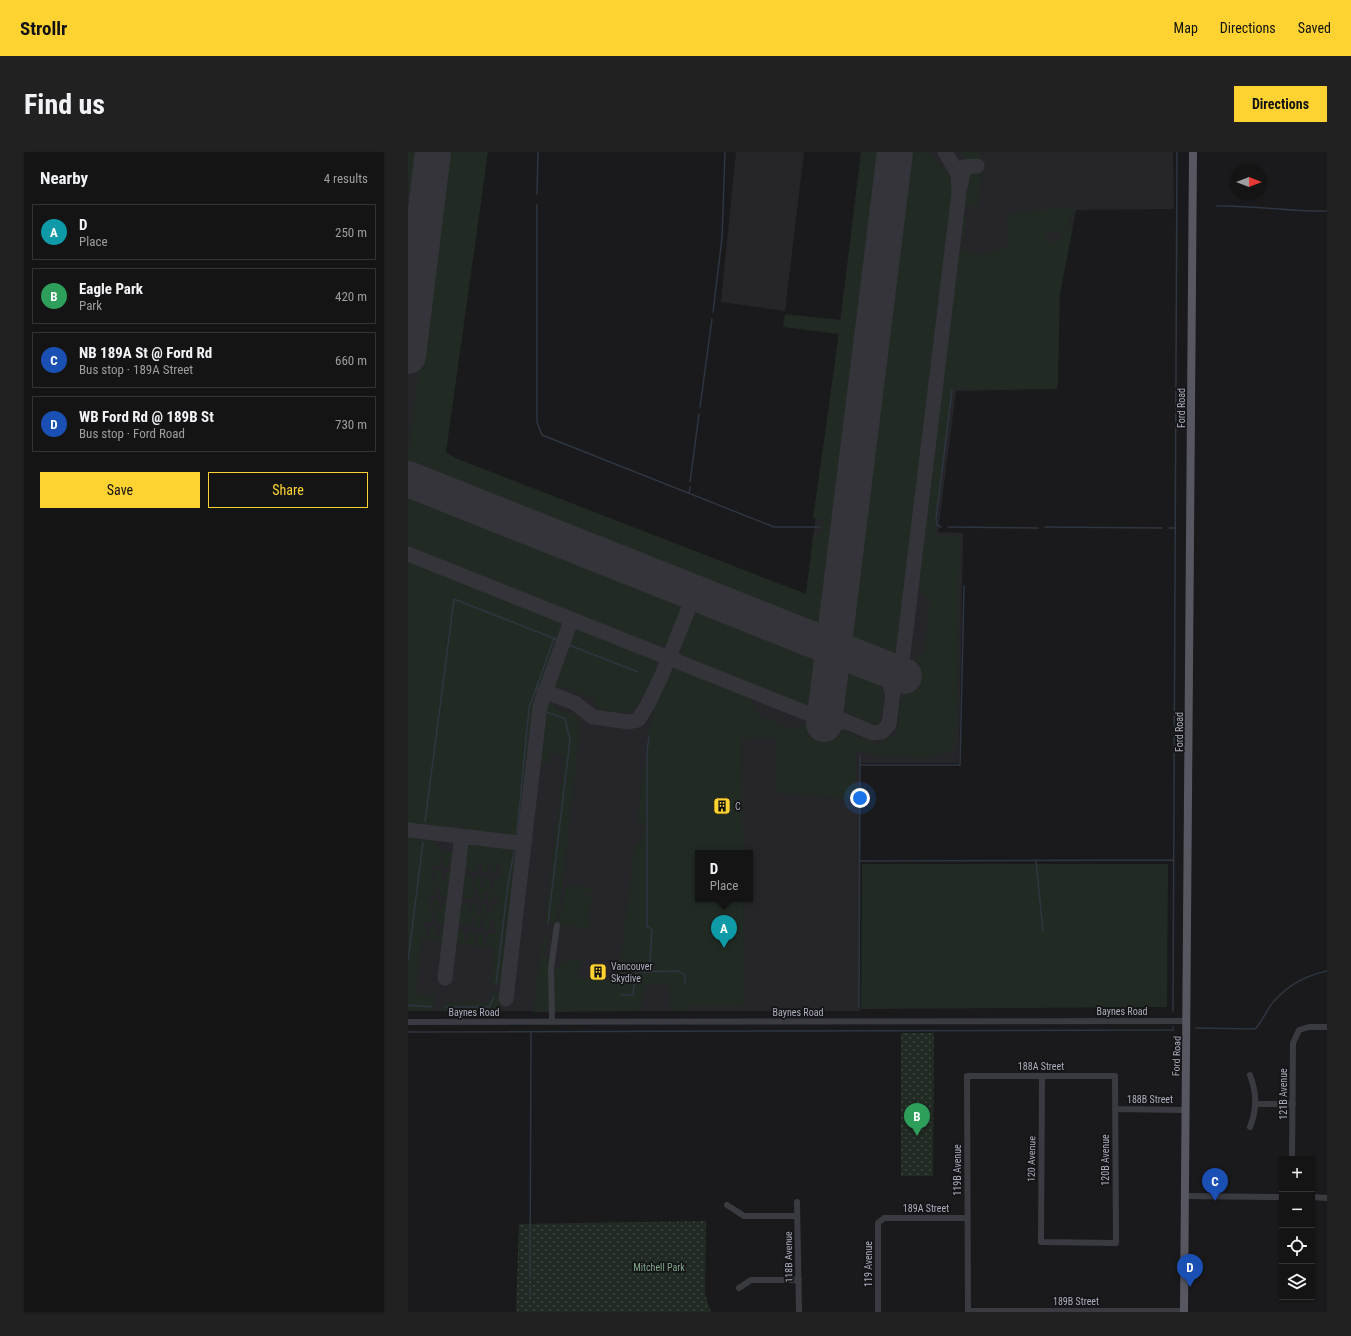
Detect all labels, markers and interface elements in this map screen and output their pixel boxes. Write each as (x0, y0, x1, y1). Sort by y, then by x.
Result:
text: Strollr (20, 17, 67, 40)
text: Map (1174, 20, 1198, 36)
text: Directions (1220, 20, 1276, 36)
text: Saved (1298, 20, 1331, 36)
button: Directions (1234, 86, 1327, 122)
text: Find us (24, 88, 105, 121)
north arrow (1231, 164, 1267, 200)
text: Nearby (40, 168, 88, 188)
text: 4 results (324, 171, 368, 186)
text: D (79, 216, 87, 234)
text: A (50, 225, 58, 240)
text: 250 m (335, 225, 367, 240)
text: Place (79, 234, 108, 249)
text: Eagle Park (79, 280, 143, 298)
text: B (50, 289, 58, 304)
text: 420 m (335, 289, 367, 304)
text: Park (79, 298, 102, 313)
text: NB 189A St @ Ford Rd (79, 344, 212, 362)
text: C (50, 353, 58, 368)
text: 660 m (335, 353, 367, 368)
text: Bus stop · 189A Street (79, 362, 193, 377)
street label: Ford Road (1176, 388, 1187, 428)
text: WB Ford Rd @ 189B St (79, 408, 214, 426)
text: D (50, 417, 58, 432)
text: 730 m (335, 417, 367, 432)
text: Bus stop · Ford Road (79, 426, 185, 441)
button: Save (40, 472, 200, 508)
button: Share (208, 472, 368, 508)
street label: Ford Road (1174, 712, 1185, 752)
your location (850, 788, 870, 808)
building icon: C (712, 796, 732, 816)
place label: C (735, 801, 741, 812)
popup (695, 850, 753, 902)
text: D (710, 860, 718, 878)
text: Place (710, 878, 738, 893)
pin: A (711, 915, 737, 948)
place label: Vancouver Skydive (611, 961, 652, 984)
building icon: Vancouver Skydive (588, 962, 608, 982)
street label: Baynes Road (1097, 1006, 1147, 1017)
street label: Baynes Road (449, 1007, 499, 1018)
street label: Baynes Road (773, 1007, 823, 1018)
street label: Ford Road (1170, 1036, 1183, 1076)
street label: 188A Street (1018, 1061, 1064, 1072)
street label: 121B Avenue (1278, 1068, 1289, 1120)
street label: 188B Street (1127, 1094, 1173, 1105)
pin: B (904, 1103, 930, 1136)
street label: 120B Avenue (1100, 1134, 1111, 1186)
street label: 120 Avenue (1026, 1136, 1037, 1182)
street label: 119B Avenue (952, 1144, 963, 1196)
map controls (1279, 1156, 1315, 1300)
button: + (1279, 1156, 1315, 1192)
pin: C (1202, 1168, 1228, 1201)
button: − (1279, 1192, 1315, 1228)
street label: 189A Street (903, 1203, 949, 1214)
button: locate (1279, 1228, 1315, 1264)
street label: 118B Avenue (783, 1231, 794, 1283)
street label: 119 Avenue (863, 1241, 874, 1287)
pin: D (1177, 1254, 1203, 1287)
park label: Mitchell Park (633, 1262, 685, 1273)
button: layers (1279, 1264, 1315, 1300)
street label: 189B Street (1053, 1296, 1099, 1307)

